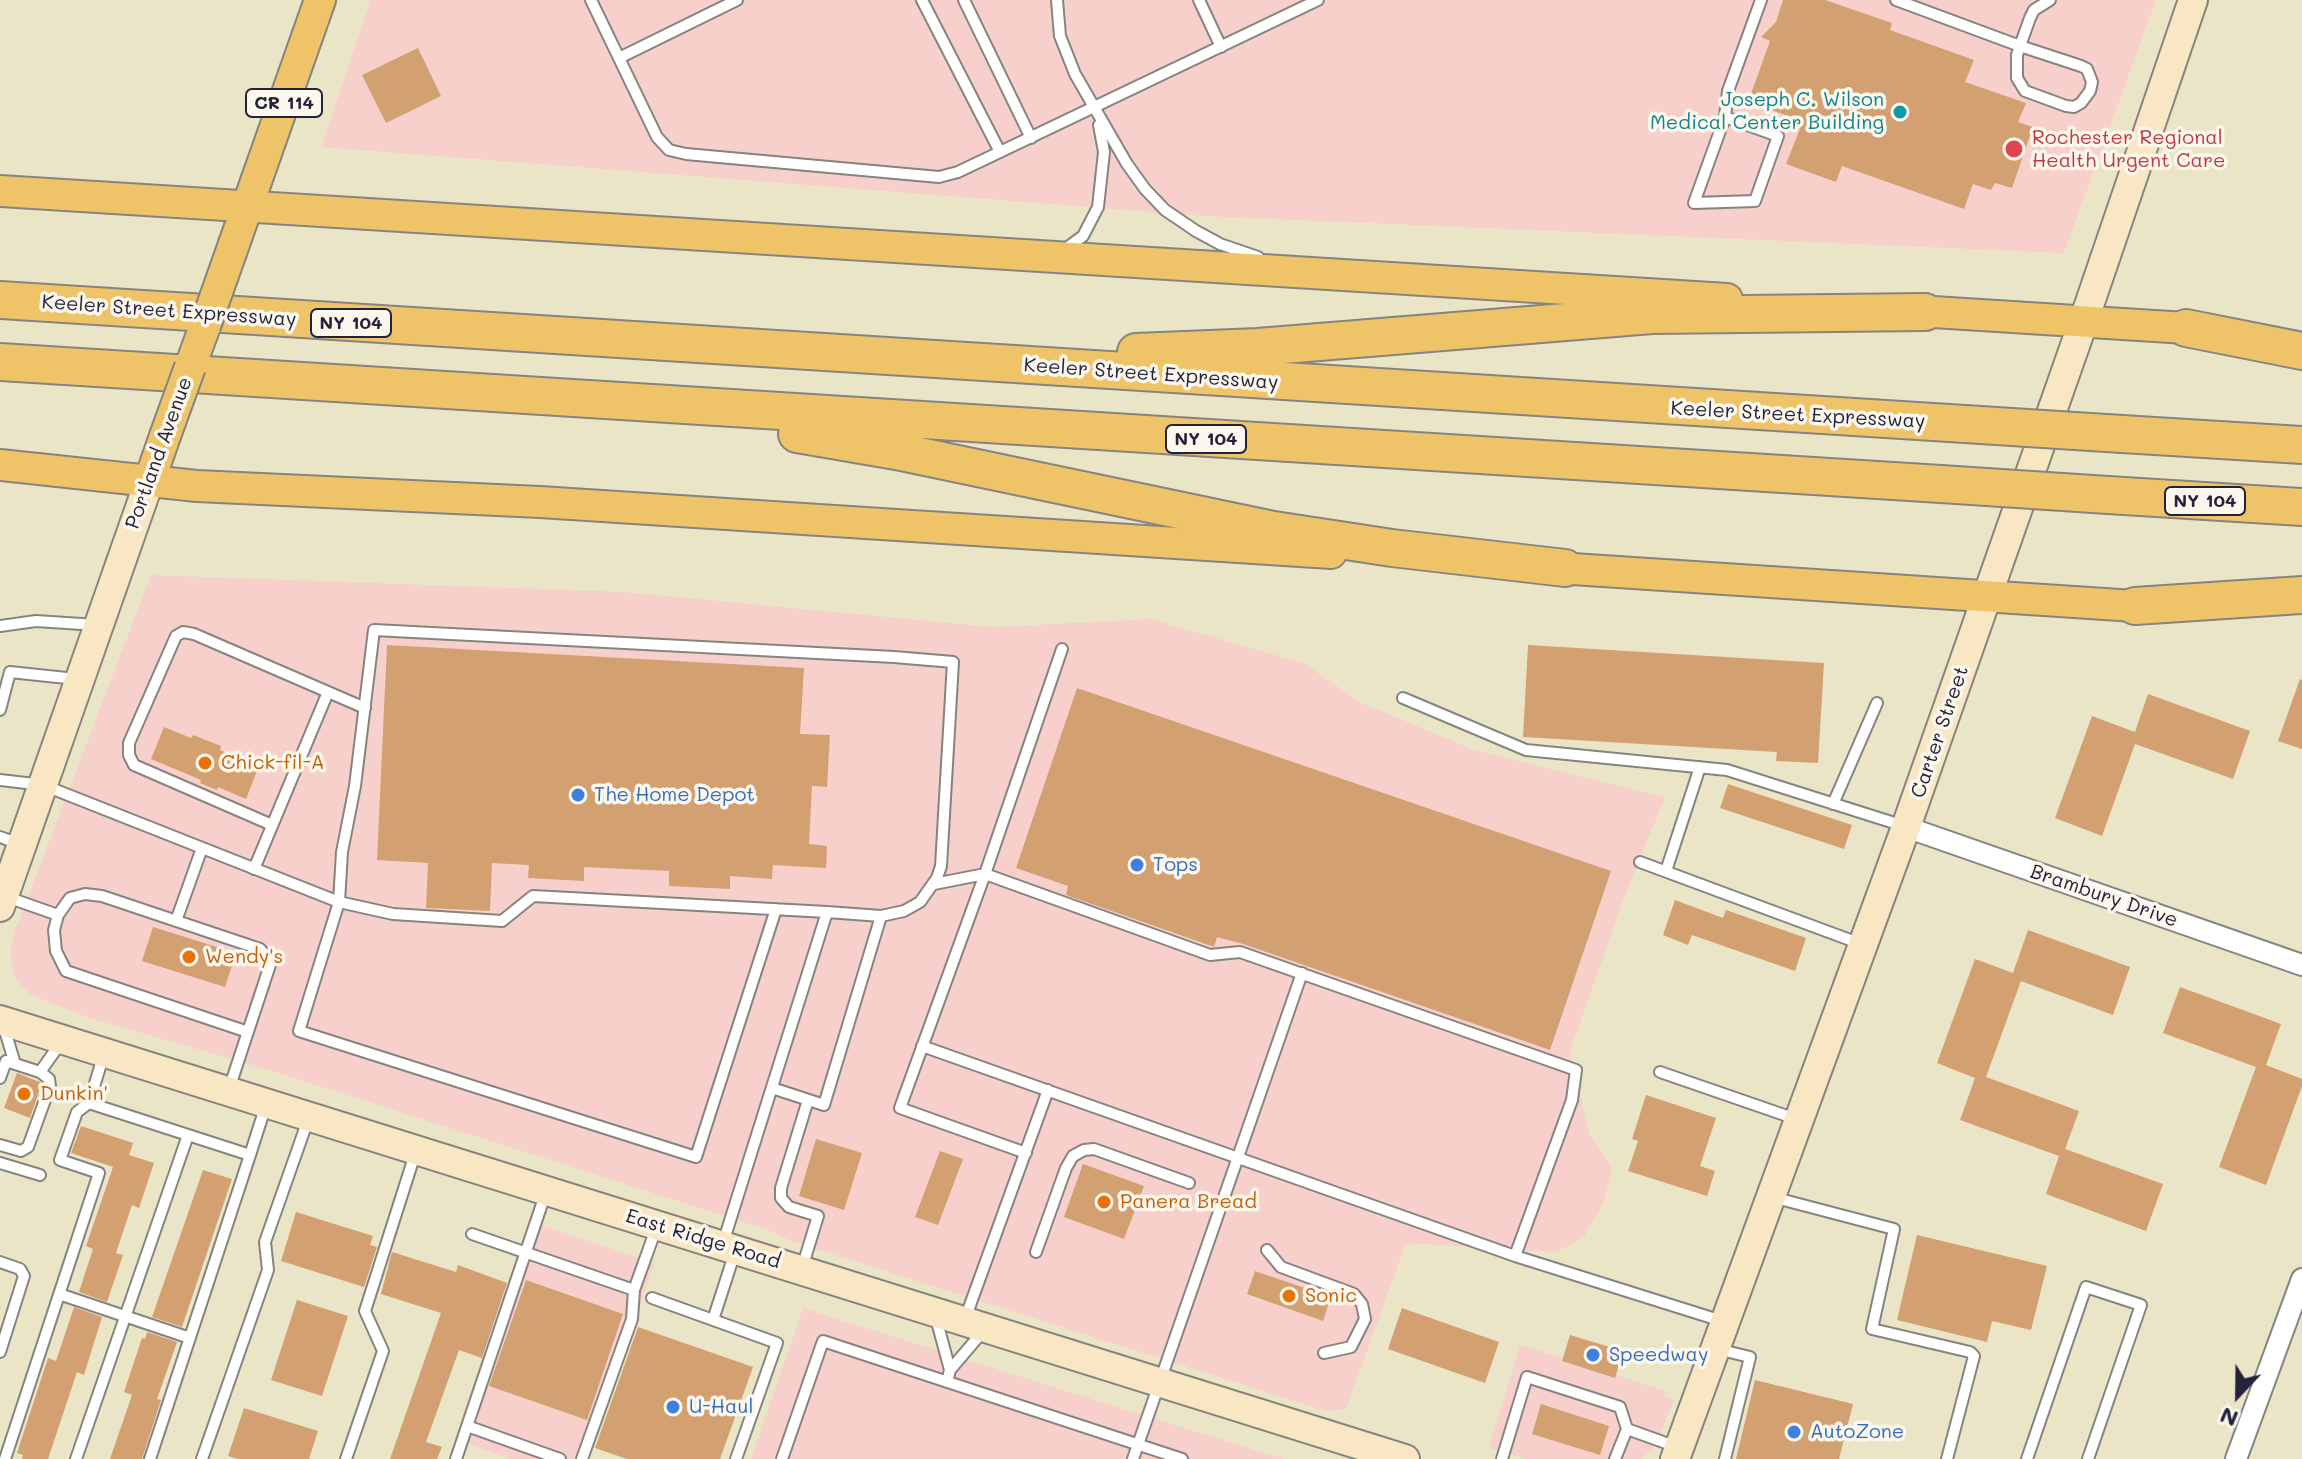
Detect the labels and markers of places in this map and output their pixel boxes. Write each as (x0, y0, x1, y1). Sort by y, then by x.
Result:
place label: Joseph C. Wilson Medical Center Building (1650, 88, 1884, 135)
marker: Joseph C. Wilson Medical Center Building (1891, 103, 1909, 121)
place label: Rochester Regional Health Urgent Care (2032, 126, 2225, 173)
marker: Rochester Regional Health Urgent Care (2003, 138, 2025, 160)
place label: Chick-fil-A (221, 751, 325, 775)
marker: Chick-fil-A (196, 754, 214, 772)
place label: The Home Depot (594, 783, 755, 807)
marker: The Home Depot (569, 786, 587, 804)
place label: Tops (1153, 853, 1198, 877)
marker: Tops (1128, 856, 1146, 874)
place label: Wendy's (205, 945, 283, 969)
marker: Wendy's (180, 948, 198, 966)
place label: Dunkin' (40, 1082, 108, 1106)
marker: Dunkin' (15, 1085, 33, 1103)
place label: Panera Bread (1120, 1190, 1257, 1214)
marker: Panera Bread (1095, 1193, 1113, 1211)
place label: Sonic (1305, 1284, 1357, 1308)
marker: Sonic (1280, 1287, 1298, 1305)
place label: Speedway (1609, 1343, 1708, 1367)
marker: Speedway (1584, 1346, 1602, 1364)
place label: U-Haul (689, 1395, 753, 1419)
marker: U-Haul (664, 1398, 682, 1416)
place label: AutoZone (1810, 1420, 1904, 1444)
marker: AutoZone (1785, 1423, 1803, 1441)

